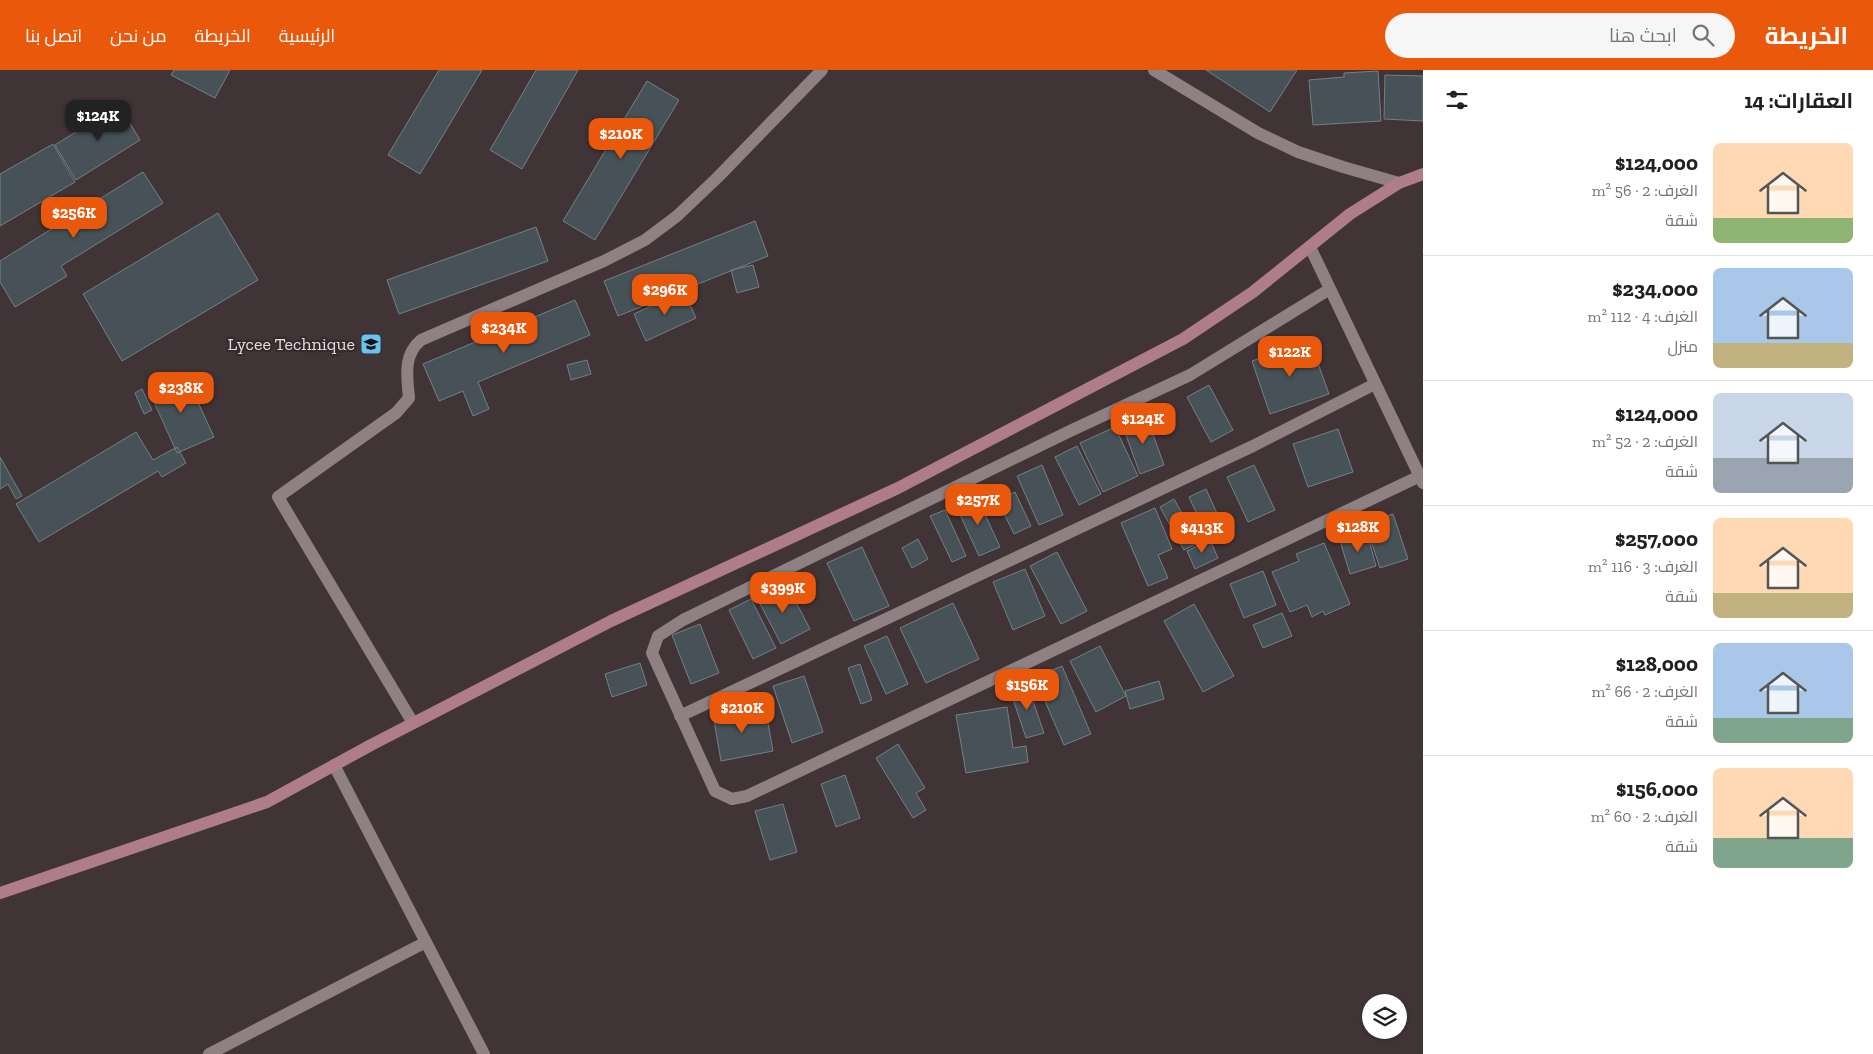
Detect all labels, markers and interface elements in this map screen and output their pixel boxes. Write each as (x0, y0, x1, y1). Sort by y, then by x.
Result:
search box (1385, 13, 1735, 58)
icon: search (1689, 21, 1717, 49)
text: الخريطة (1765, 21, 1848, 50)
text: ابحث هنا (1609, 24, 1677, 47)
text: اتصل بنا (25, 25, 82, 47)
text: من نحن (110, 25, 167, 47)
text: الخريطة (195, 25, 251, 47)
text: الرئيسية (279, 25, 335, 47)
icon: filters (1443, 86, 1471, 114)
text: العقارات: 14 (1744, 88, 1853, 113)
pin: $124K (63, 100, 133, 142)
text: $124K (77, 106, 119, 125)
pin: $210K (586, 118, 656, 160)
text: $210K (600, 124, 642, 143)
text: $124,000 (1615, 150, 1698, 175)
icon: home (1753, 163, 1813, 223)
text: الغرف: 2 · 56 m² (1592, 181, 1698, 200)
pin: $256K (39, 196, 109, 239)
text: $256K (52, 203, 96, 222)
text: شقة (1665, 211, 1698, 230)
pin: $296K (630, 274, 700, 316)
text: $234,000 (1612, 276, 1698, 301)
text: $296K (643, 280, 687, 299)
icon: home (1753, 288, 1813, 348)
text: الغرف: 4 · 112 m² (1588, 307, 1698, 326)
pin: $234K (469, 312, 539, 354)
text: $234K (482, 318, 526, 337)
school or university icon: Lycee Technique (359, 332, 383, 356)
place label: Lycee Technique (228, 333, 355, 355)
pin: $122K (1255, 336, 1325, 378)
text: منزل (1668, 337, 1698, 356)
text: $122K (1269, 342, 1311, 361)
pin: $238K (146, 372, 216, 414)
text: $238K (159, 378, 203, 397)
text: $124,000 (1615, 401, 1698, 426)
pin: $124K (1108, 402, 1178, 445)
text: $124K (1122, 409, 1164, 428)
icon: home (1753, 413, 1813, 473)
text: الغرف: 2 · 52 m² (1592, 432, 1698, 451)
text: شقة (1665, 462, 1698, 481)
pin: $257K (943, 484, 1013, 526)
text: $257K (956, 490, 1000, 509)
pin: $128K (1323, 510, 1393, 553)
pin: $413K (1167, 512, 1237, 554)
text: $128K (1337, 517, 1379, 536)
text: $413K (1181, 518, 1223, 537)
text: $257,000 (1615, 526, 1698, 551)
icon: home (1753, 538, 1813, 598)
text: الغرف: 3 · 116 m² (1588, 557, 1698, 576)
pin: $399K (748, 572, 818, 614)
text: $399K (761, 578, 805, 597)
text: شقة (1665, 587, 1698, 606)
text: $128,000 (1616, 651, 1698, 676)
icon: home (1753, 663, 1813, 723)
pin: $156K (992, 668, 1062, 711)
text: $156K (1006, 675, 1048, 694)
text: الغرف: 2 · 66 m² (1592, 682, 1698, 701)
pin: $210K (707, 692, 777, 734)
text: $210K (721, 698, 763, 717)
text: شقة (1665, 712, 1698, 731)
text: $156,000 (1616, 776, 1698, 801)
icon: home (1753, 788, 1813, 848)
text: الغرف: 2 · 60 m² (1591, 807, 1698, 826)
text: شقة (1665, 837, 1698, 856)
map controls (1362, 994, 1407, 1039)
button: layers (1362, 994, 1407, 1039)

